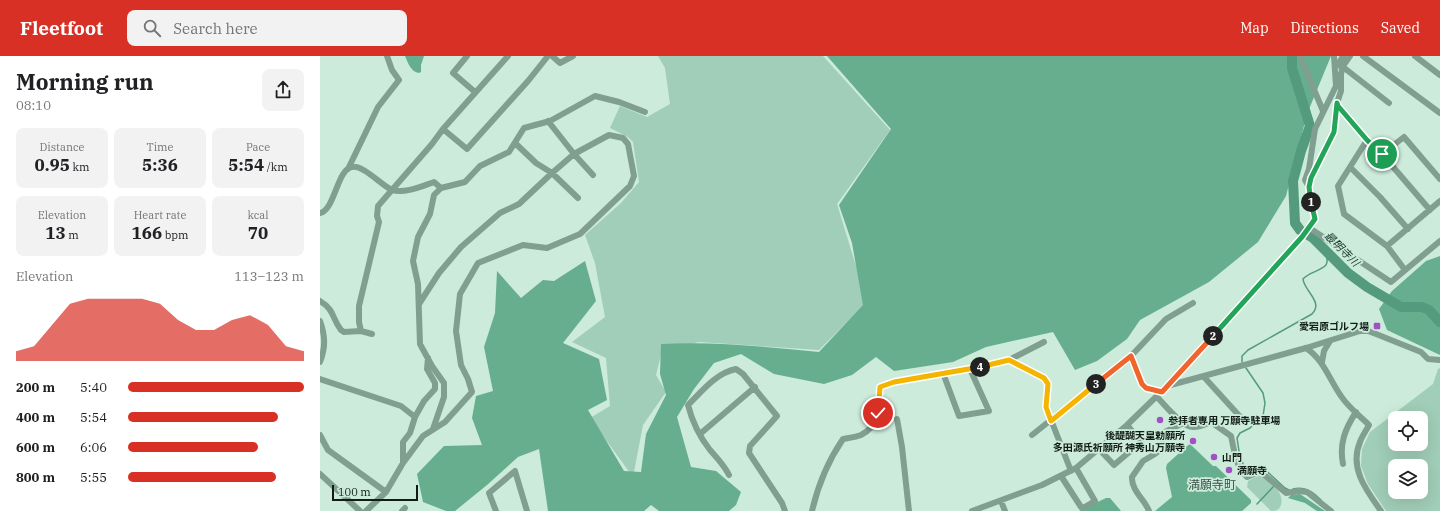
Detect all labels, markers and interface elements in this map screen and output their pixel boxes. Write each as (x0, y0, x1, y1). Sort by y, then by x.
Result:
search box (127, 10, 407, 46)
text: Fleetfoot (20, 16, 103, 40)
icon: search (141, 17, 163, 39)
text: Search here (173, 19, 258, 38)
text: Map (1240, 19, 1269, 37)
text: Directions (1291, 19, 1359, 37)
text: Saved (1381, 19, 1420, 37)
text: Morning run (16, 67, 154, 96)
button: share (262, 69, 304, 111)
text: 08:10 (16, 97, 51, 114)
pin (1365, 137, 1399, 171)
text: Distance (40, 140, 84, 154)
text: Time (146, 140, 174, 154)
text: Pace (246, 140, 270, 154)
icon: arrive (1371, 143, 1393, 165)
text: 0.95 (35, 154, 70, 176)
text: 5:36 (142, 154, 178, 176)
text: 5:54 (228, 154, 264, 176)
text: km (70, 160, 89, 174)
text: /km (264, 160, 288, 174)
pin: 1 (1301, 192, 1321, 212)
text: 1 (1308, 195, 1314, 209)
text: Elevation (38, 208, 86, 222)
text: Heart rate (134, 208, 186, 222)
text: kcal (247, 208, 269, 222)
text: 13 (45, 222, 66, 244)
text: 166 (132, 222, 162, 244)
text: 70 (248, 222, 268, 244)
text: m (66, 228, 79, 242)
text: bpm (162, 228, 188, 242)
water label: 最明寺川 (1321, 228, 1363, 270)
text: Elevation (16, 268, 73, 285)
text: 113–123 m (234, 268, 304, 285)
place label: 愛宕原ゴルフ場 (1299, 320, 1369, 333)
marker: 愛宕原ゴルフ場 (1372, 321, 1382, 331)
pin: 2 (1203, 326, 1223, 346)
text: 2 (1210, 329, 1216, 343)
pin: 4 (970, 357, 990, 377)
text: 4 (977, 360, 983, 374)
pin: 3 (1086, 374, 1106, 394)
text: 3 (1093, 377, 1099, 391)
text: 200 m (16, 379, 55, 396)
text: 5:40 (80, 379, 107, 396)
pin (861, 396, 895, 430)
icon: check (867, 402, 889, 424)
text: 400 m (16, 409, 55, 426)
text: 5:54 (80, 409, 107, 426)
map controls (1388, 411, 1428, 499)
button: locate (1388, 411, 1428, 451)
place label: 参拝者専用 万願寺駐車場 (1168, 414, 1280, 427)
marker: 参拝者専用 万願寺駐車場 (1155, 415, 1165, 425)
place label: 後醍醐天皇勅願所 多田源氏祈願所 神秀山万願寺 (1053, 429, 1185, 454)
marker: 後醍醐天皇勅願所 多田源氏祈願所 神秀山万願寺 (1188, 436, 1198, 446)
text: 600 m (16, 439, 55, 456)
text: 6:06 (80, 439, 107, 456)
place label: 山門 (1222, 451, 1242, 464)
marker: 山門 (1209, 452, 1219, 462)
button: layers (1388, 459, 1428, 499)
place label: 満願寺 (1237, 464, 1267, 477)
marker: 満願寺 (1224, 465, 1234, 475)
text: 800 m (16, 469, 55, 486)
text: 5:55 (80, 469, 107, 486)
district label: 満願寺町 (1188, 477, 1236, 492)
scale bar (332, 483, 418, 502)
text: 100 m (338, 485, 371, 499)

